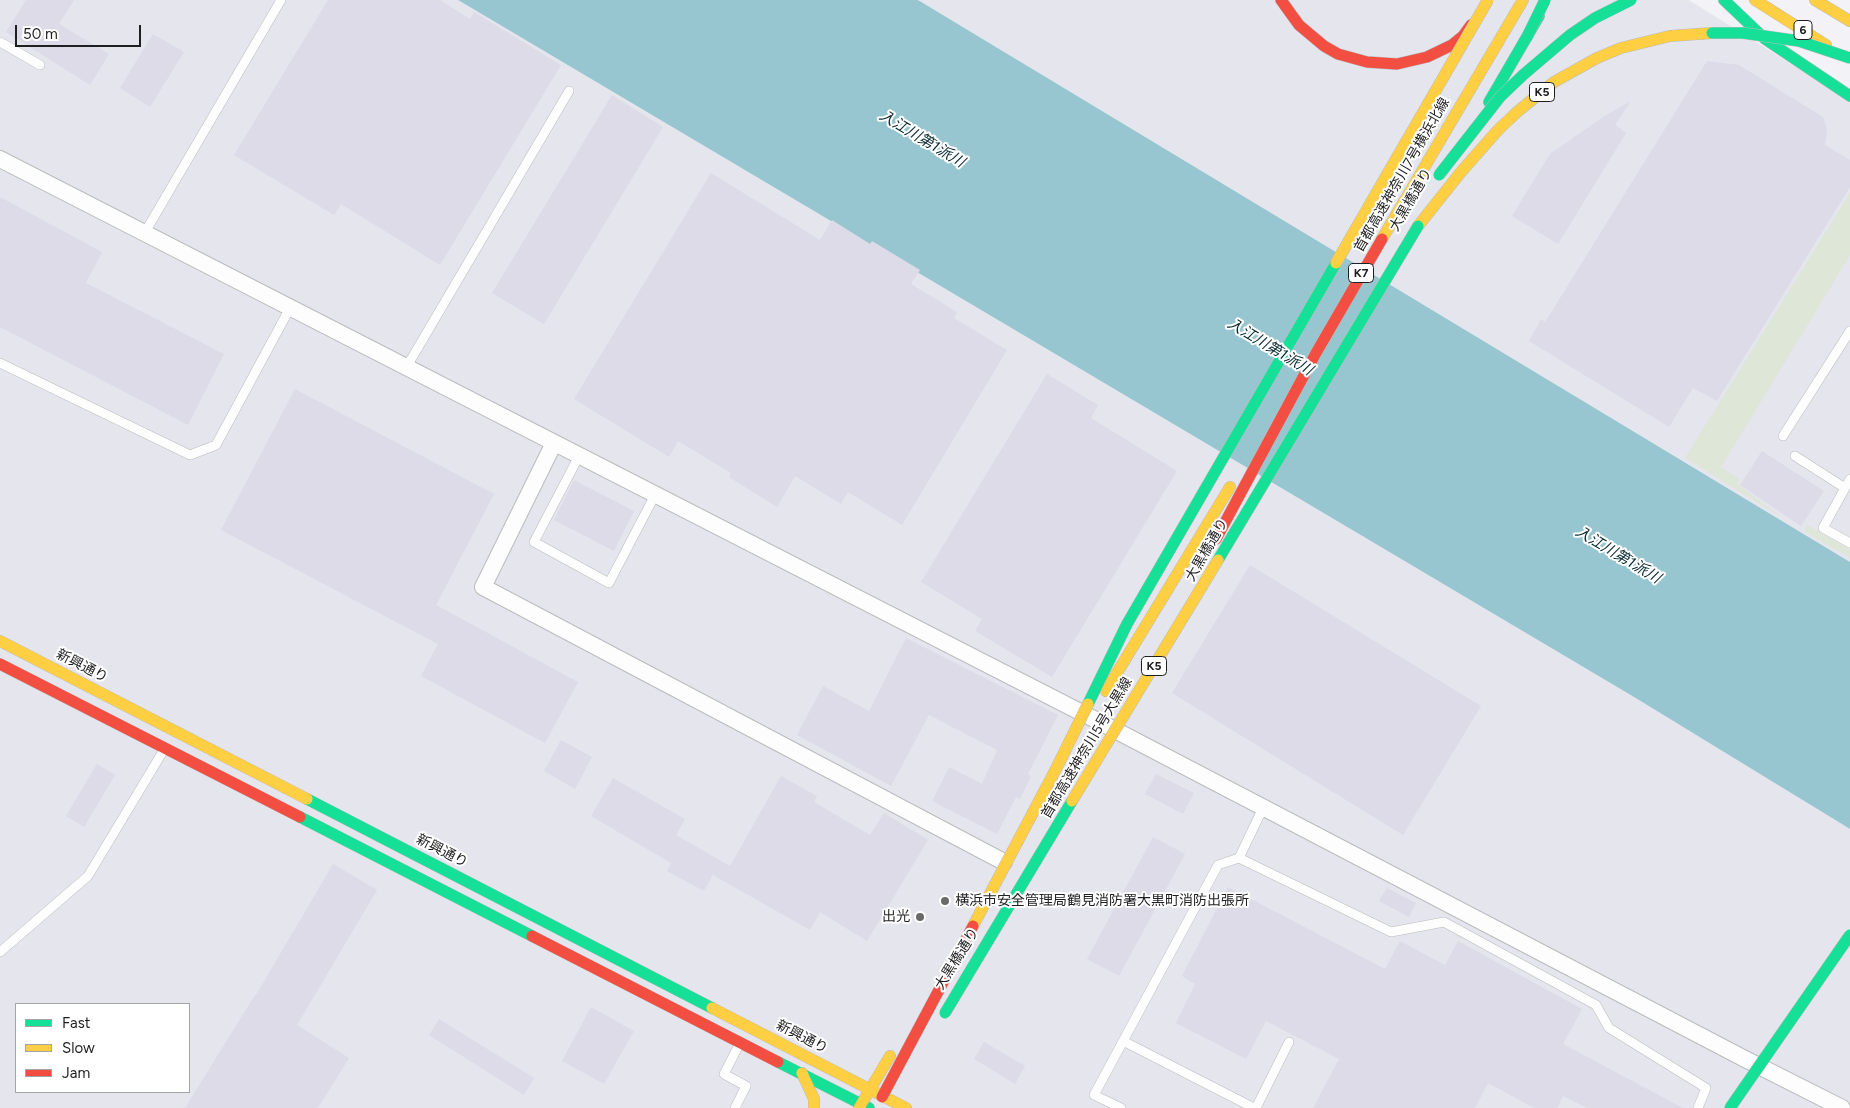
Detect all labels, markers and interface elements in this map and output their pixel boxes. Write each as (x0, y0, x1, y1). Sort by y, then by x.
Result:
scale bar (18, 15, 144, 47)
road number: 6 (1794, 20, 1812, 40)
text: 50 m (23, 25, 58, 43)
road number: K5 (1530, 82, 1554, 101)
street label: 首都高速神奈川7号横浜北線 (1351, 95, 1453, 255)
water label: 入江川第1派川 (876, 107, 968, 171)
street label: 大黒橋通り (1386, 165, 1436, 235)
road number: K7 (1348, 264, 1374, 282)
water label: 入江川第1派川 (1224, 315, 1316, 379)
street label: 大黒橋通り (1182, 515, 1232, 585)
water label: 入江川第1派川 (1572, 523, 1664, 587)
street label: 新興通り (53, 646, 111, 686)
road number: K5 (1142, 656, 1166, 676)
street label: 首都高速神奈川5号大黒線 (1038, 674, 1136, 822)
street label: 新興通り (413, 831, 471, 871)
place label: 横浜市安全管理局鶴見消防署大黒町消防出張所 (955, 893, 1249, 909)
marker: 横浜市安全管理局鶴見消防署大黒町消防出張所 (939, 895, 951, 907)
place label: 出光 (882, 909, 910, 925)
marker: 出光 (914, 911, 926, 923)
street label: 大黒橋通り (931, 925, 983, 993)
legend (15, 1003, 190, 1093)
text: Fast (62, 1014, 90, 1032)
street label: 新興通り (773, 1017, 831, 1057)
text: Slow (62, 1039, 95, 1057)
text: Jam (62, 1064, 90, 1082)

